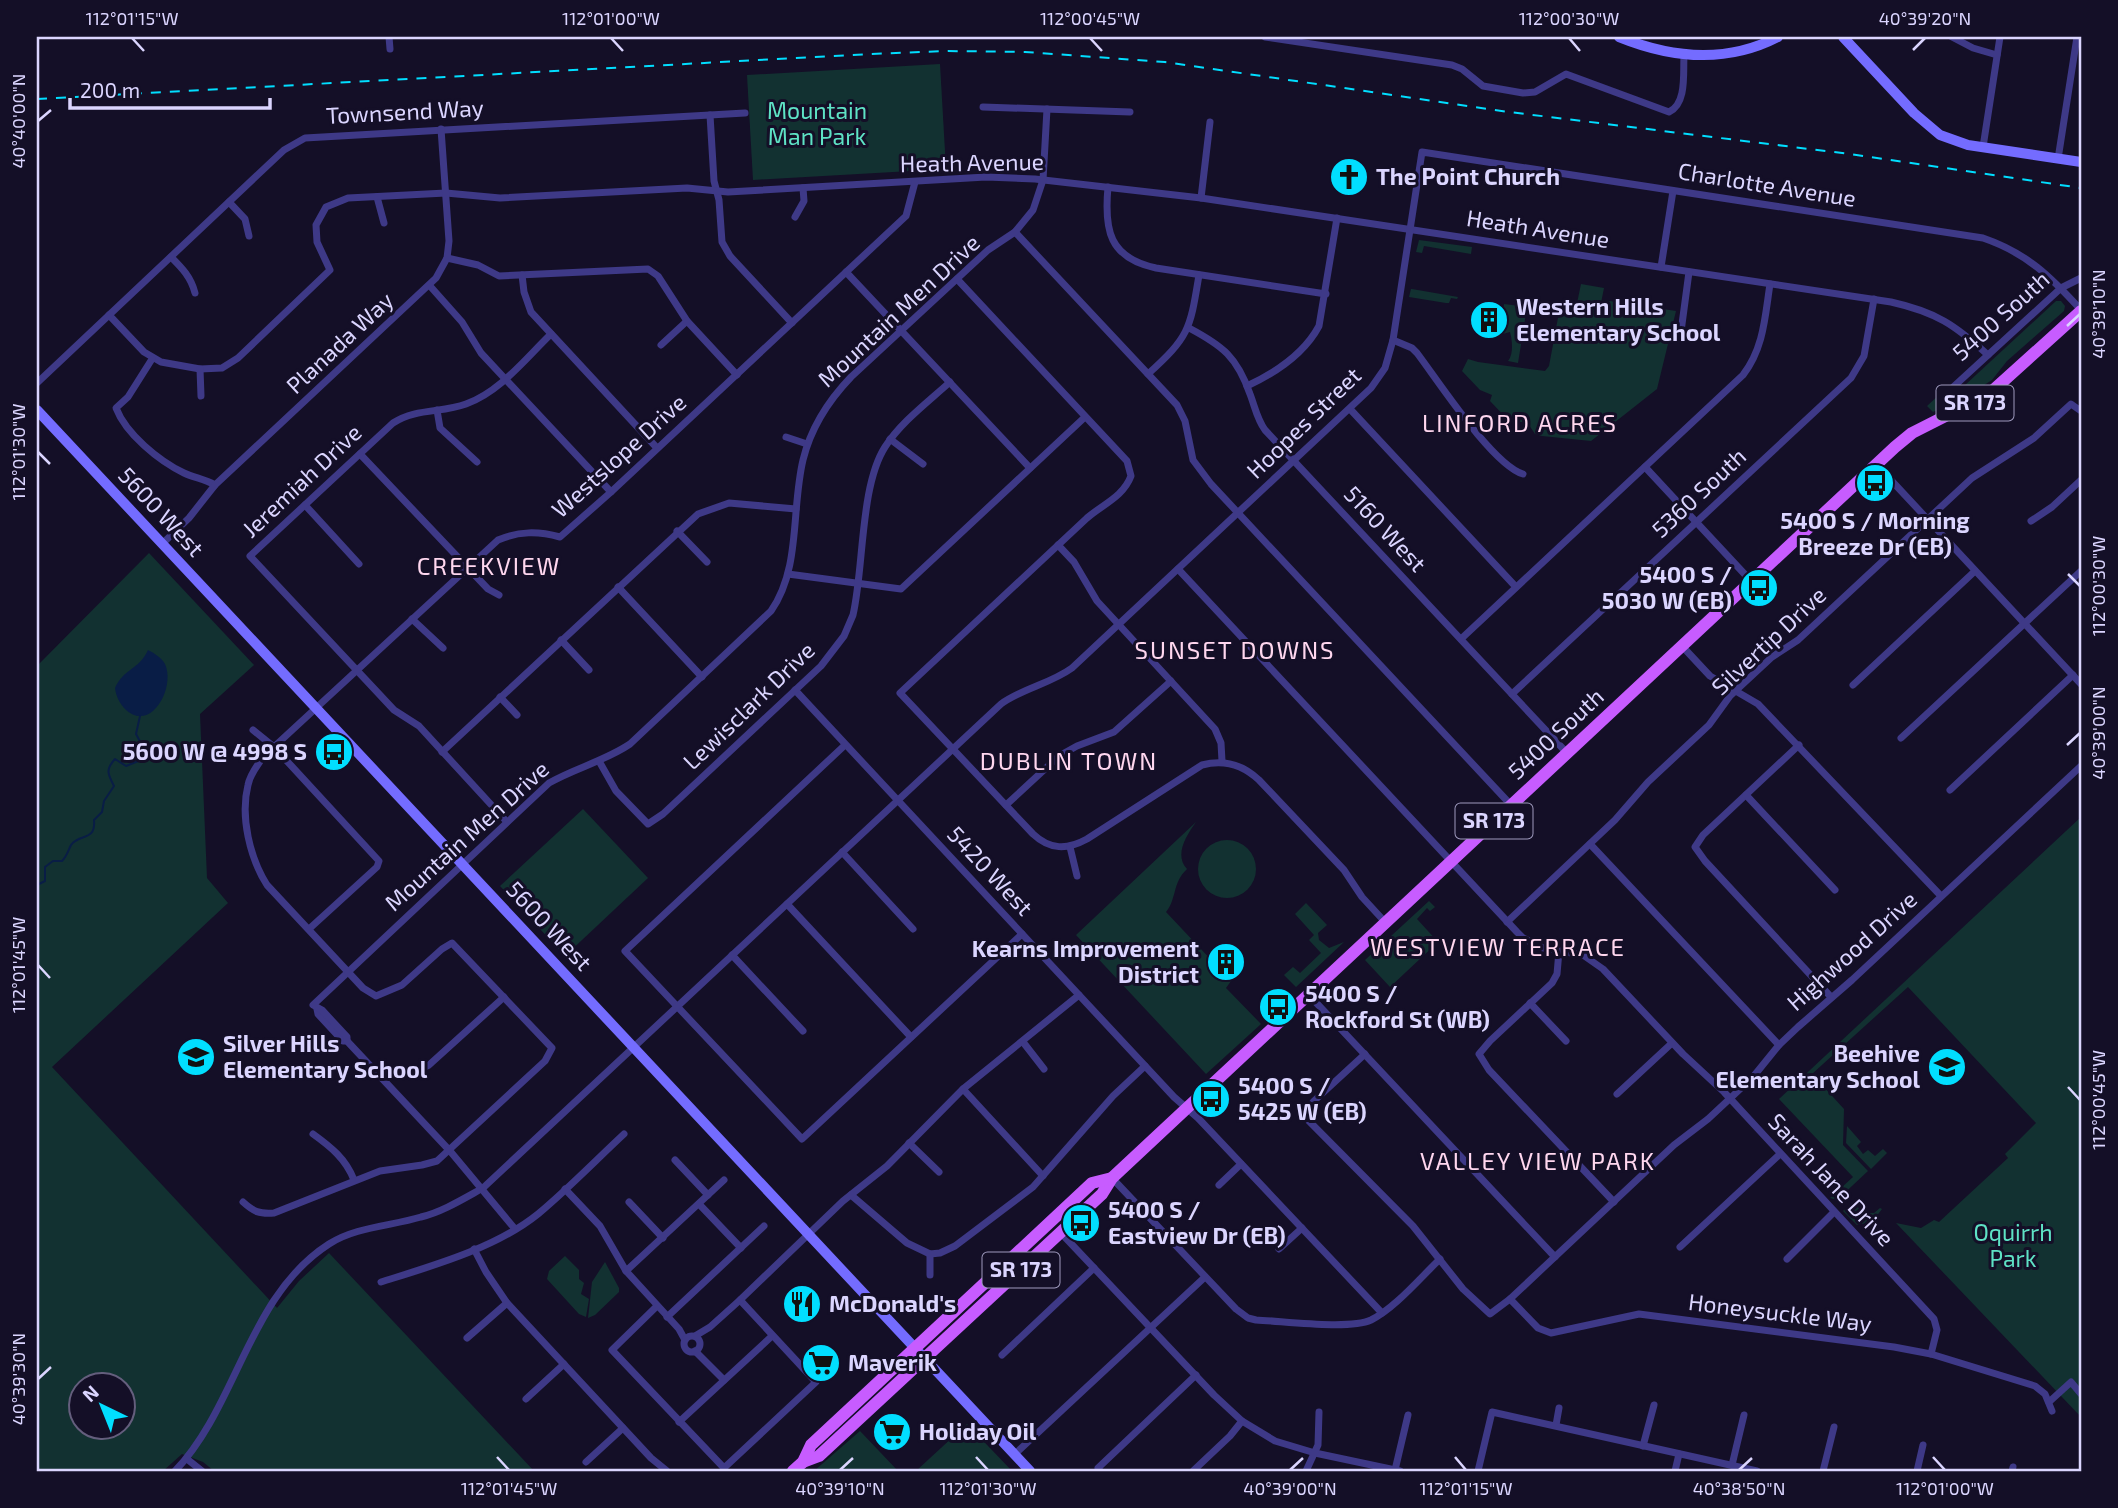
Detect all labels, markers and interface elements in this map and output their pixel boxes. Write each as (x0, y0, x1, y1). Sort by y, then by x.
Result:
text: 112°01'15"W (86, 7, 179, 29)
text: 112°01'00"W (562, 7, 660, 29)
text: 112°00'45"W (1040, 7, 1140, 29)
text: 112°00'30"W (1519, 7, 1619, 29)
text: 40°39'20"N (1879, 7, 1971, 29)
scale bar (70, 66, 270, 110)
text: 40°40'00"N (7, 74, 29, 168)
text: 200 m (80, 77, 140, 102)
street label: Townsend Way (325, 93, 484, 129)
park label: Mountain Man Park (767, 96, 867, 150)
street label: Heath Avenue (900, 147, 1044, 177)
church icon: The Point Church (1328, 156, 1370, 198)
street label: Charlotte Avenue (1676, 156, 1858, 212)
place label: The Point Church (1376, 162, 1560, 190)
street label: Heath Avenue (1465, 203, 1612, 253)
street label: Mountain Men Drive (812, 228, 985, 392)
street label: 5400 South (1946, 265, 2054, 366)
text: 40°39'10"N (2087, 269, 2109, 359)
street label: Planada Way (280, 286, 399, 399)
place label: Western Hills Elementary School (1516, 292, 1721, 346)
building icon: Western Hills Elementary School (1468, 299, 1510, 341)
street label: Hoopes Street (1240, 361, 1366, 484)
road number: SR 173 (1937, 386, 2014, 420)
street label: Westslope Drive (545, 388, 691, 523)
text: 112°01'30"W (7, 403, 29, 501)
district label: LINFORD ACRES (1422, 408, 1618, 437)
street label: Jeremiah Drive (236, 418, 367, 543)
street label: 5360 South (1645, 442, 1751, 543)
street label: 5600 West (113, 461, 210, 562)
bus stop icon: 5400 S / Morning Breeze Dr (EB) (1854, 462, 1896, 504)
street label: 5160 West (1339, 479, 1433, 577)
place label: 5400 S / Morning Breeze Dr (EB) (1780, 506, 1970, 560)
text: 112°00'30"W (2087, 536, 2109, 636)
district label: CREEKVIEW (417, 551, 561, 580)
place label: 5400 S / 5030 W (EB) (1602, 560, 1732, 614)
bus stop icon: 5400 S / 5030 W (EB) (1738, 567, 1780, 609)
street label: Silvertip Drive (1705, 580, 1831, 700)
district label: SUNSET DOWNS (1134, 635, 1336, 664)
street label: Lewisclark Drive (677, 636, 820, 775)
street label: 5400 South (1502, 682, 1609, 785)
text: 40°39'00"N (2087, 686, 2109, 780)
bus stop icon: 5600 W @ 4998 S (313, 731, 355, 773)
place label: 5600 W @ 4998 S (123, 737, 307, 765)
district label: DUBLIN TOWN (980, 746, 1158, 775)
street label: Mountain Men Drive (379, 754, 554, 916)
road number: SR 173 (1456, 804, 1532, 838)
street label: 5420 West (942, 820, 1039, 921)
street label: 5600 West (501, 875, 598, 976)
street label: Highwood Drive (1781, 885, 1922, 1016)
text: 112°01'45"W (7, 917, 29, 1013)
district label: WESTVIEW TERRACE (1370, 932, 1626, 961)
place label: Kearns Improvement District (972, 934, 1199, 988)
building icon: Kearns Improvement District (1205, 941, 1247, 983)
place label: 5400 S / Rockford St (WB) (1305, 979, 1490, 1033)
bus stop icon: 5400 S / Rockford St (WB) (1257, 986, 1299, 1028)
place label: Silver Hills Elementary School (223, 1029, 428, 1083)
school or university icon: Silver Hills Elementary School (175, 1036, 217, 1078)
place label: Beehive Elementary School (1716, 1039, 1920, 1093)
school or university icon: Beehive Elementary School (1926, 1046, 1968, 1088)
text: 112°00'45"W (2087, 1050, 2109, 1150)
place label: 5400 S / 5425 W (EB) (1238, 1071, 1367, 1125)
bus stop icon: 5400 S / 5425 W (EB) (1190, 1078, 1232, 1120)
street label: Sarah Jane Drive (1763, 1107, 1900, 1252)
district label: VALLEY VIEW PARK (1420, 1146, 1656, 1175)
place label: 5400 S / Eastview Dr (EB) (1108, 1195, 1286, 1249)
bus stop icon: 5400 S / Eastview Dr (EB) (1060, 1202, 1102, 1244)
park label: Oquirrh Park (1973, 1218, 2053, 1272)
road number: SR 173 (982, 1252, 1060, 1288)
restaurant icon: McDonald's (781, 1283, 823, 1325)
street label: Honeysuckle Way (1687, 1287, 1873, 1337)
place label: McDonald's (829, 1289, 956, 1317)
text: 40°39'30"N (7, 1333, 29, 1425)
supermarket icon: Maverik (800, 1342, 842, 1384)
place label: Maverik (848, 1348, 937, 1376)
north arrow (66, 1372, 136, 1442)
text: N (77, 1380, 103, 1406)
supermarket icon: Holiday Oil (871, 1411, 913, 1453)
place label: Holiday Oil (919, 1417, 1037, 1445)
text: 112°01'45"W (461, 1477, 557, 1499)
text: 40°39'10"N (795, 1477, 885, 1499)
text: 112°01'30"W (939, 1477, 1037, 1499)
text: 40°39'00"N (1243, 1477, 1337, 1499)
text: 112°01'15"W (1420, 1477, 1513, 1499)
text: 40°38'50"N (1693, 1477, 1785, 1499)
text: 112°01'00"W (1896, 1477, 1994, 1499)

